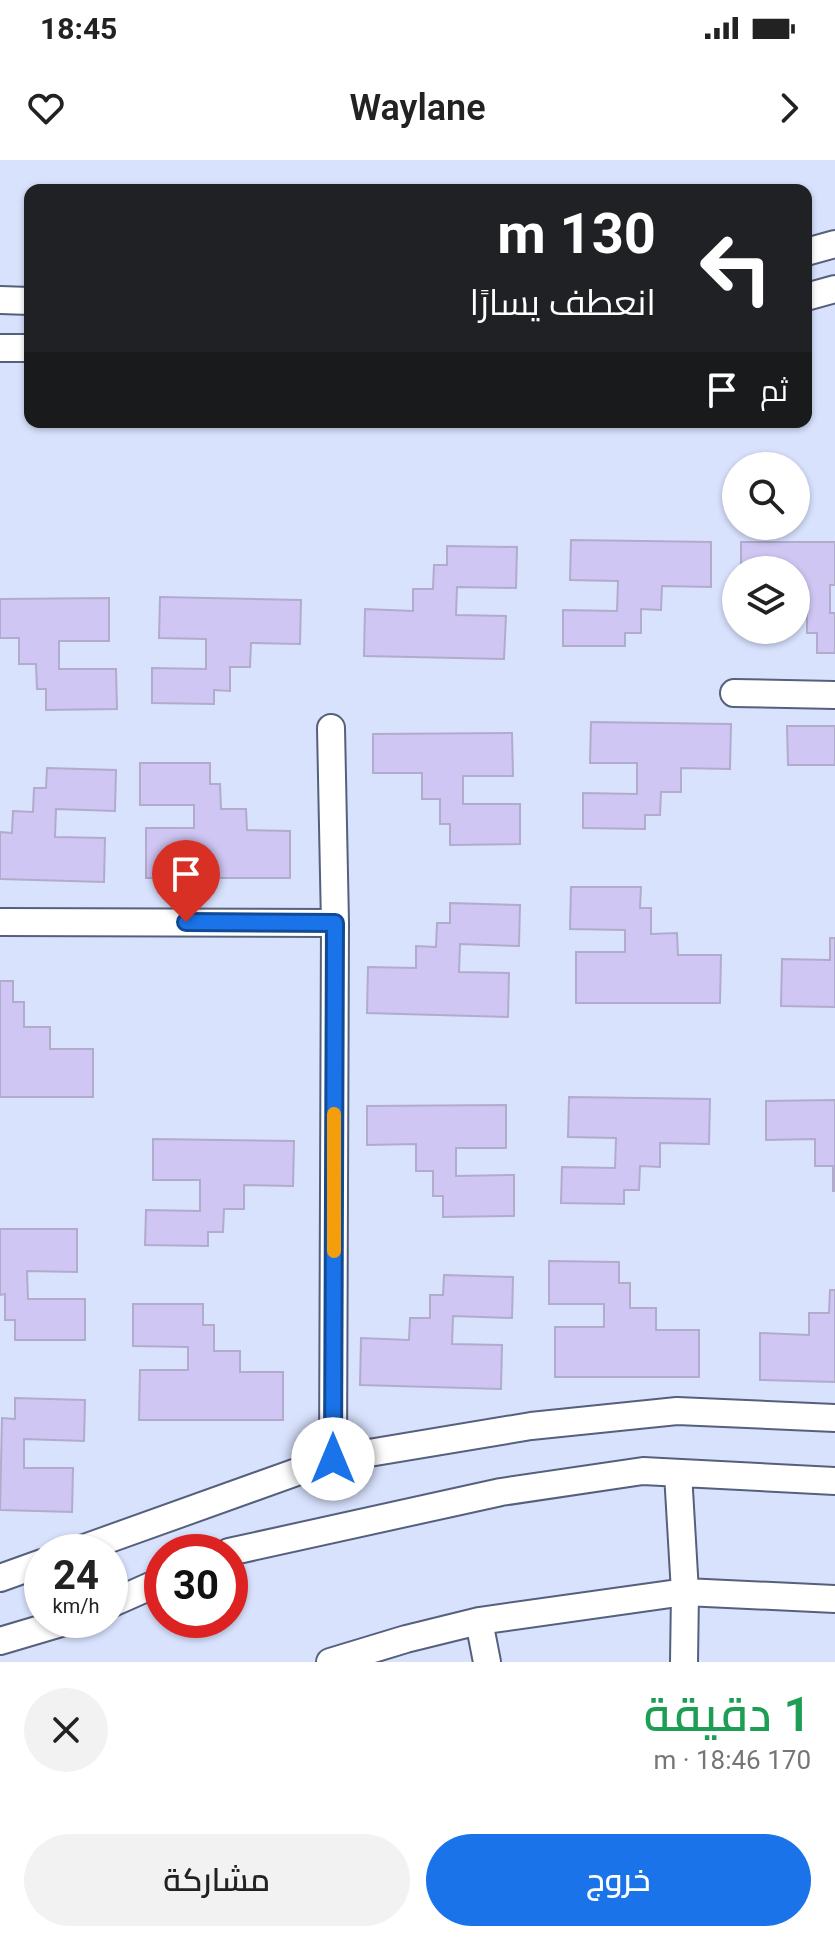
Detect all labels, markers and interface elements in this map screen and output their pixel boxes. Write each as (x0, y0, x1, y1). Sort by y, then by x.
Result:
text: 18:45 (40, 11, 117, 46)
icon: heart (24, 86, 68, 130)
icon: forward (767, 86, 811, 130)
text: Waylane (349, 87, 486, 129)
text: 130 m (497, 201, 656, 267)
icon: left (684, 216, 788, 320)
text: انعطف يسارًا (470, 282, 656, 324)
icon: arrive (700, 368, 744, 412)
text: ثم (760, 373, 788, 408)
map controls (722, 452, 810, 644)
button: search (722, 452, 810, 540)
button: layers (722, 556, 810, 644)
pin (152, 840, 220, 922)
icon: arrive (164, 852, 208, 896)
position arrow (291, 1417, 375, 1501)
speed limit sign: 30 (144, 1534, 248, 1638)
text: 24 (53, 1552, 99, 1599)
text: km/h (53, 1594, 99, 1618)
text: 1 دقيقة (644, 1686, 811, 1743)
button: close (24, 1688, 108, 1772)
text: 170 m · 18:46 (653, 1745, 811, 1775)
button: مشاركة (24, 1834, 410, 1926)
button: خروج (426, 1834, 811, 1926)

